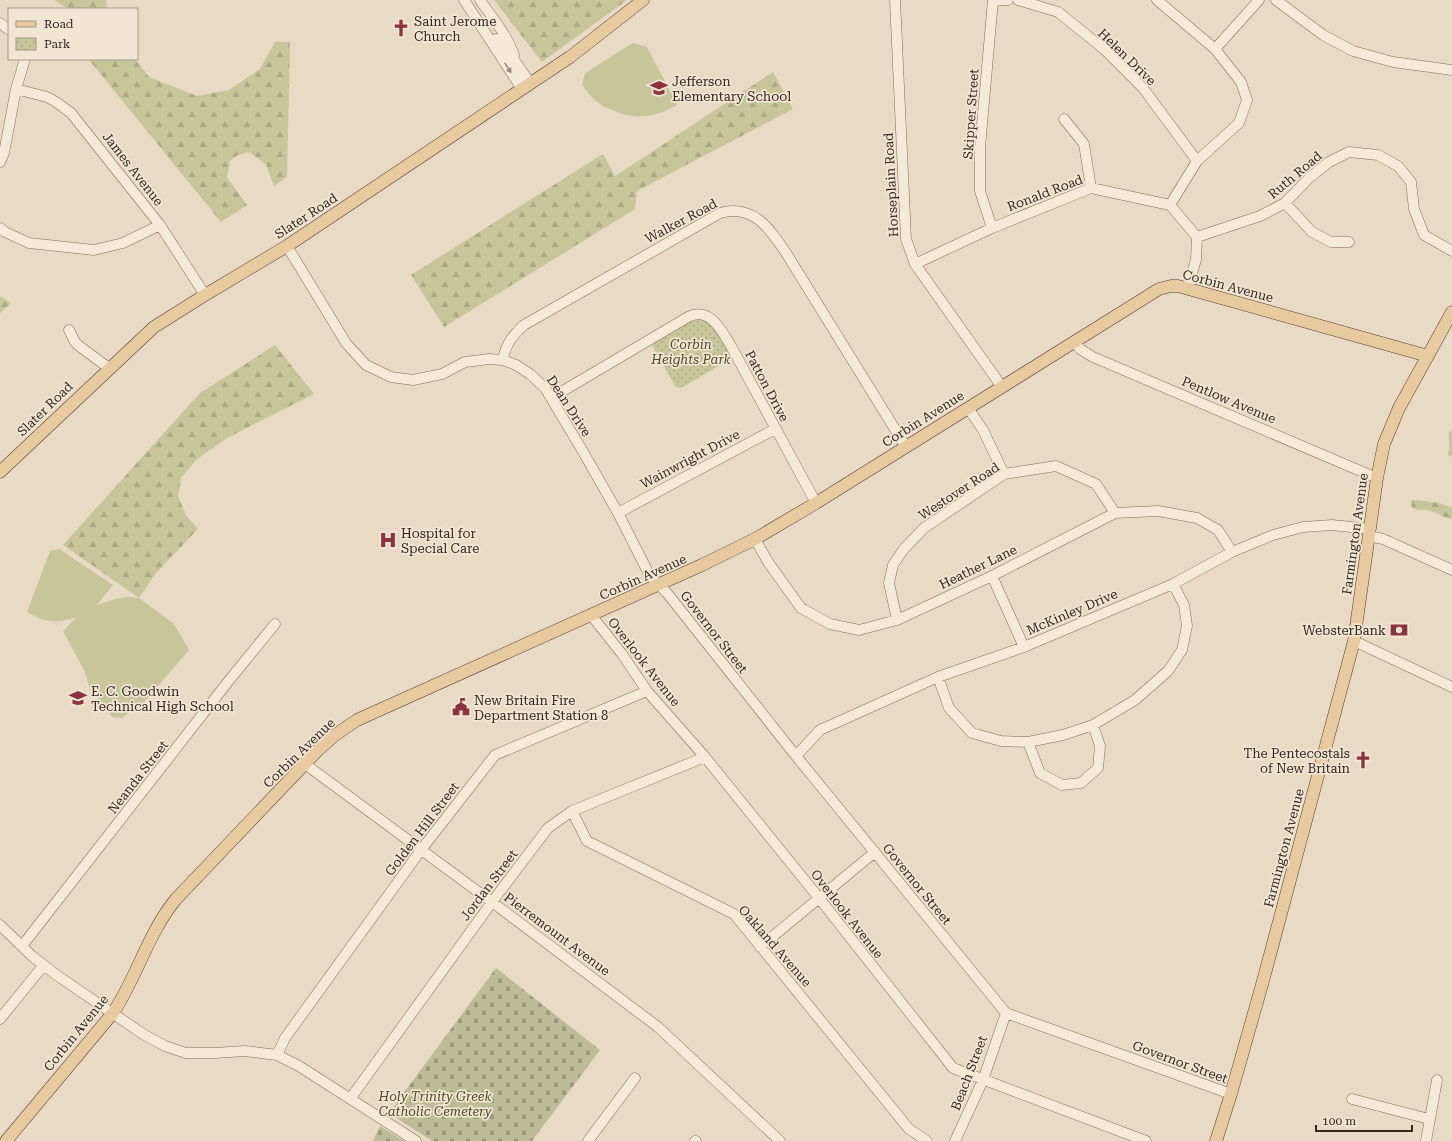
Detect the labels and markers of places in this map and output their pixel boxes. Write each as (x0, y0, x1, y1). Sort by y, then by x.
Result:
place label: Saint Jerome Church (414, 14, 496, 44)
church icon: Saint Jerome Church (391, 18, 411, 38)
place label: Jefferson Elementary School (672, 74, 791, 104)
school or university icon: Jefferson Elementary School (649, 78, 669, 98)
place label: Hospital for Special Care (401, 526, 479, 556)
hospital icon: Hospital for Special Care (378, 530, 398, 550)
bank icon: WebsterBank (1389, 620, 1409, 640)
place label: WebsterBank (1302, 623, 1386, 638)
place label: E. C. Goodwin Technical High School (91, 684, 234, 714)
school or university icon: E. C. Goodwin Technical High School (68, 688, 88, 708)
place label: New Britain Fire Department Station 8 (474, 693, 608, 723)
public building icon: New Britain Fire Department Station 8 (451, 697, 471, 717)
place label: The Pentecostals of New Britain (1244, 746, 1351, 776)
church icon: The Pentecostals of New Britain (1353, 750, 1373, 770)

